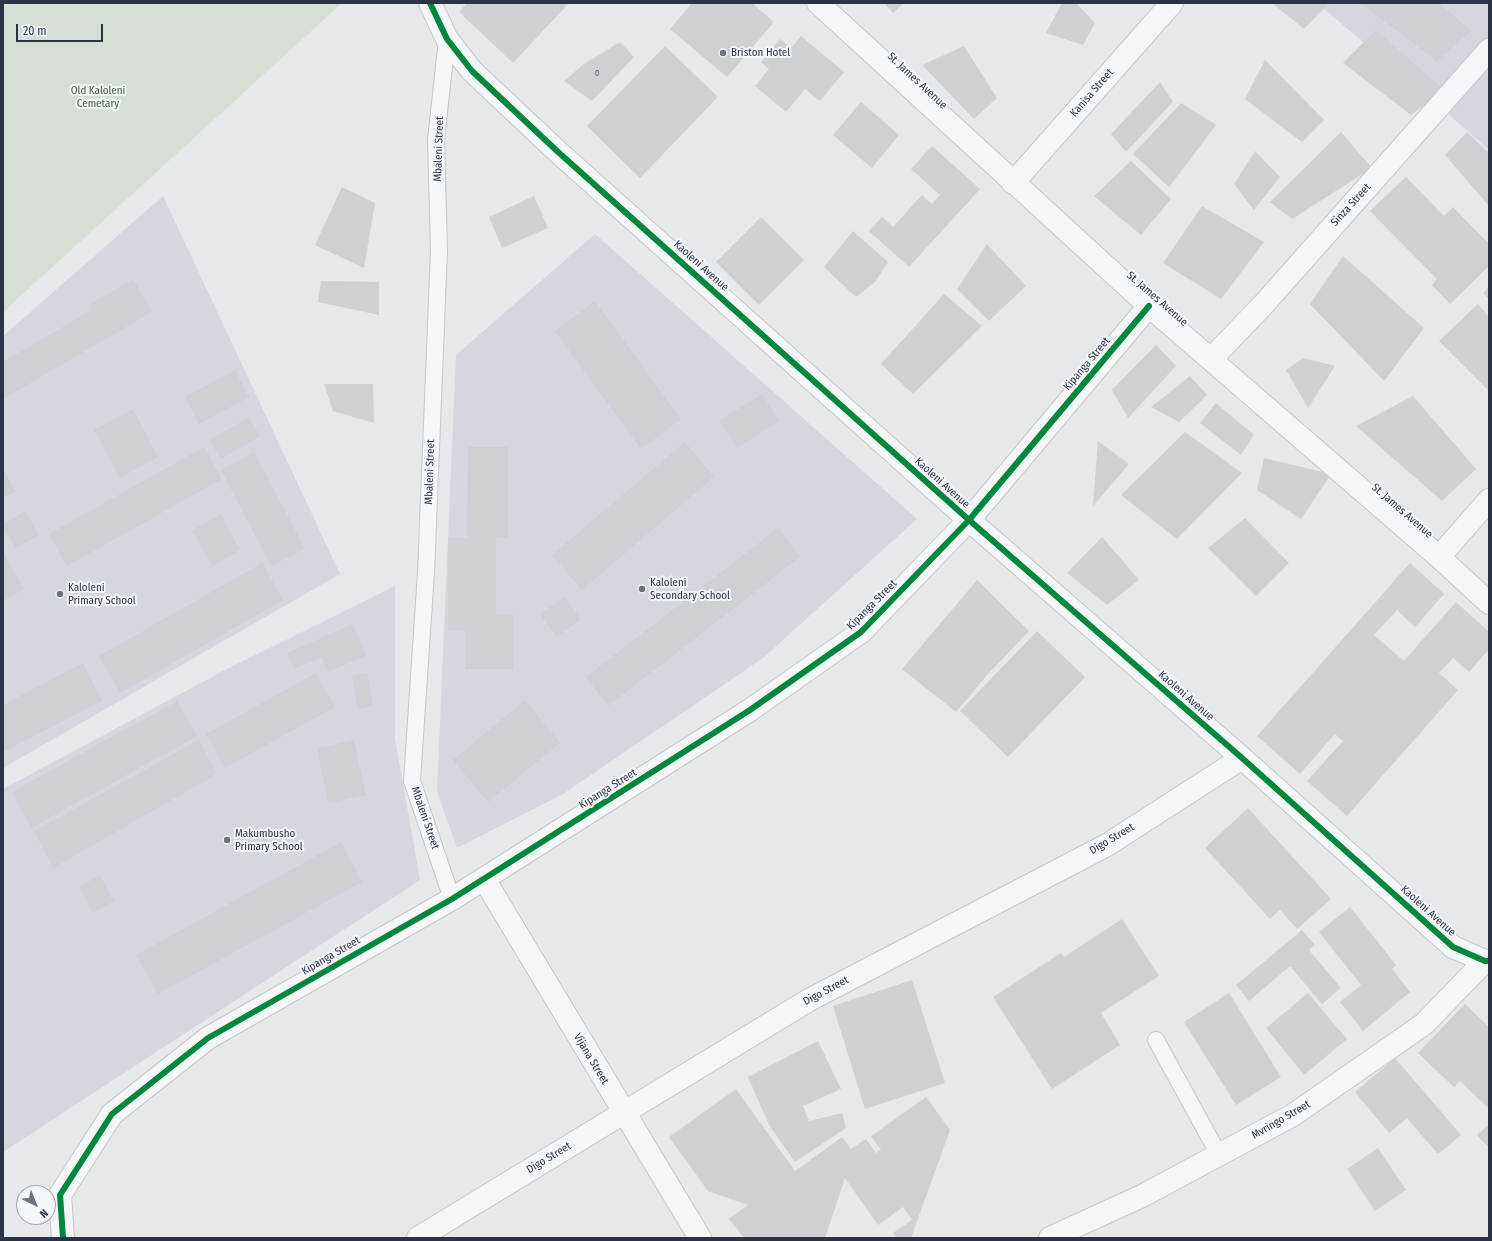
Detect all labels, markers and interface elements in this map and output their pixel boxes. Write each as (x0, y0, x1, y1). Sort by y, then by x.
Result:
scale bar (18, 16, 105, 42)
text: 20 m (23, 24, 47, 38)
place label: Briston Hotel (731, 46, 790, 60)
marker: Briston Hotel (718, 48, 728, 58)
street label: St. James Avenue (884, 50, 950, 112)
street label: Kanisa Street (1068, 66, 1116, 120)
house number: 0 (595, 68, 599, 78)
park label: Old Kaloleni Cemetary (71, 84, 125, 110)
street label: Mbaleni Street (431, 116, 447, 182)
street label: Sinza Street (1328, 181, 1374, 229)
street label: Kaoleni Avenue (671, 238, 731, 294)
street label: St. James Avenue (1124, 269, 1190, 329)
street label: Kipanga Street (1061, 335, 1113, 393)
street label: Mbaleni Street (422, 439, 438, 505)
street label: Kaoleni Avenue (912, 455, 972, 511)
street label: St. James Avenue (1369, 481, 1435, 541)
place label: Kaloleni Secondary School (650, 576, 730, 602)
street label: Kipanga Street (844, 577, 900, 633)
place label: Kaloleni Primary School (68, 581, 136, 607)
marker: Kaloleni Secondary School (637, 584, 647, 594)
marker: Kaloleni Primary School (55, 589, 65, 599)
street label: Kaoleni Avenue (1155, 668, 1217, 724)
street label: Kipanga Street (577, 766, 639, 812)
street label: Mbaleni Street (408, 785, 442, 851)
street label: Digo Street (1087, 821, 1137, 857)
place label: Makumbusho Primary School (235, 827, 303, 853)
marker: Makumbusho Primary School (222, 835, 232, 845)
street label: Kaoleni Avenue (1398, 883, 1458, 939)
street label: Kipanga Street (299, 934, 363, 978)
street label: Digo Street (801, 974, 851, 1008)
street label: Vijana Street (571, 1031, 611, 1087)
street label: Mvringo Street (1249, 1098, 1313, 1142)
street label: Digo Street (524, 1140, 574, 1176)
north arrow (16, 1185, 56, 1225)
text: N (37, 1206, 51, 1220)

